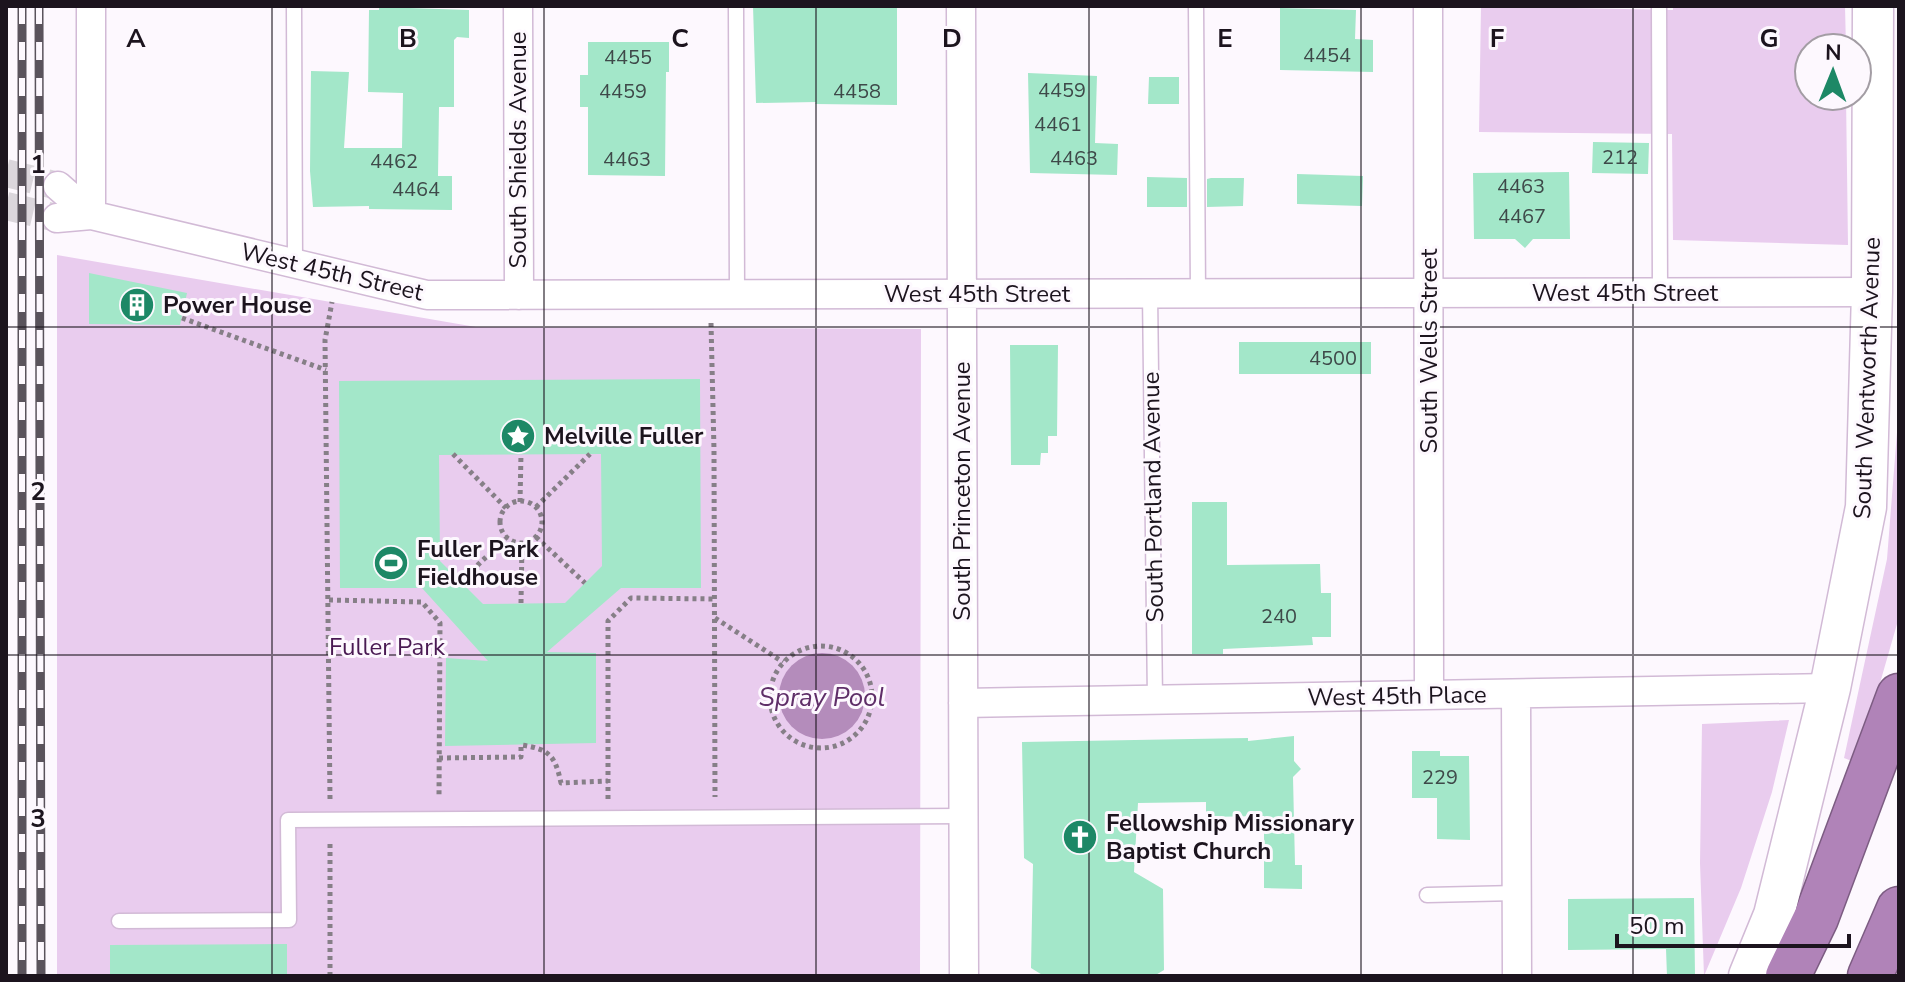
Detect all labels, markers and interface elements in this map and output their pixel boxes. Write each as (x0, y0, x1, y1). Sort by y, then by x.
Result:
text: A (126, 21, 146, 56)
text: B (399, 21, 417, 56)
text: C (671, 21, 689, 56)
text: D (942, 21, 962, 56)
text: E (1217, 21, 1233, 56)
text: F (1490, 21, 1504, 56)
text: G (1759, 21, 1779, 56)
street label: South Shields Avenue (502, 32, 534, 268)
north arrow (1793, 32, 1873, 112)
text: N (1825, 38, 1842, 68)
house number: 4454 (1303, 42, 1351, 69)
house number: 4455 (604, 44, 652, 71)
house number: 4459 (1038, 77, 1086, 104)
house number: 4459 (599, 78, 647, 105)
house number: 4458 (833, 78, 881, 105)
house number: 4461 (1034, 111, 1082, 138)
house number: 212 (1602, 144, 1638, 171)
house number: 4463 (1050, 145, 1098, 172)
house number: 4463 (603, 146, 651, 173)
text: 1 (30, 147, 46, 182)
house number: 4462 (370, 148, 418, 175)
house number: 4463 (1497, 173, 1545, 200)
house number: 4464 (392, 176, 440, 203)
house number: 4467 (1498, 203, 1546, 230)
street label: West 45th Street (238, 235, 427, 309)
street label: South Wentworth Avenue (1846, 236, 1888, 520)
street label: South Wells Street (1413, 248, 1445, 453)
street label: West 45th Street (1532, 277, 1719, 309)
street label: West 45th Street (884, 278, 1071, 310)
building icon: Power House (118, 286, 156, 324)
place label: Power House (163, 289, 312, 321)
house number: 4500 (1309, 345, 1357, 372)
street label: South Princeton Avenue (946, 361, 978, 621)
street label: South Portland Avenue (1135, 371, 1171, 623)
place icon: Melville Fuller (499, 417, 537, 455)
place label: Melville Fuller (544, 420, 704, 452)
text: 2 (30, 474, 46, 509)
place label: Fuller Park Fieldhouse (417, 533, 540, 593)
sports icon: Fuller Park Fieldhouse (372, 544, 410, 582)
house number: 240 (1261, 603, 1297, 630)
park label: Fuller Park (329, 631, 446, 663)
street label: West 45th Place (1307, 678, 1487, 714)
water label: Spray Pool (759, 680, 885, 715)
house number: 229 (1422, 764, 1458, 791)
text: 3 (30, 801, 46, 836)
place label: Fellowship Missionary Baptist Church (1106, 807, 1354, 867)
church icon: Fellowship Missionary Baptist Church (1061, 818, 1099, 856)
scale bar (1617, 898, 1849, 948)
text: 50 m (1629, 910, 1685, 942)

